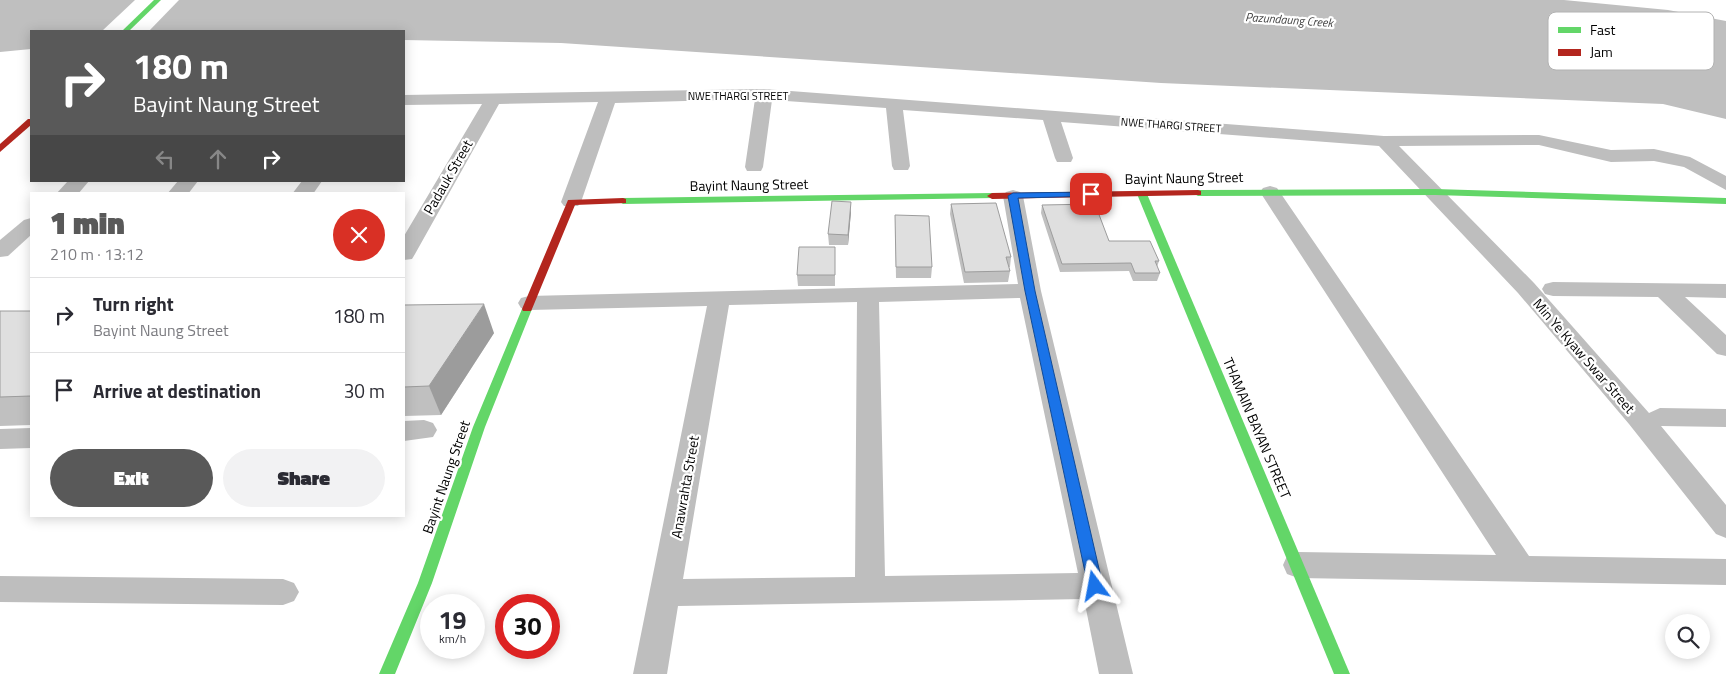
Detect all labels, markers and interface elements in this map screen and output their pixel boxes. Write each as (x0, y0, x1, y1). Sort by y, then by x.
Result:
water label: Pazundaung Creek (1245, 7, 1335, 32)
legend (1548, 12, 1714, 70)
text: Fast (1590, 19, 1615, 40)
text: 180 m (133, 39, 229, 93)
text: Jam (1590, 41, 1613, 62)
icon: right (50, 50, 115, 115)
text: Bayint Naung Street (133, 87, 319, 121)
street label: NWE THARGI STREET (688, 88, 789, 104)
street label: NWE THARGI STREET (1120, 114, 1222, 137)
street label: Padauk Street (418, 135, 477, 218)
icon: left (151, 145, 179, 173)
icon: ahead (204, 145, 232, 173)
icon: right (257, 145, 285, 173)
street label: Bayint Naung Street (1124, 166, 1244, 189)
street label: Bayint Naung Street (689, 173, 809, 196)
pin (1070, 173, 1112, 215)
icon: arrive (1077, 180, 1105, 208)
text: 1 min (50, 200, 125, 246)
button: close (333, 209, 385, 261)
text: 210 m · 13:12 (50, 242, 144, 266)
text: Turn right (93, 289, 174, 318)
street label: Min Ye Kyaw Swar Street (1528, 294, 1640, 418)
icon: right (50, 301, 78, 329)
text: 180 m (333, 301, 385, 330)
text: Bayint Naung Street (93, 318, 229, 342)
street label: THAMAIN BAYAN STREET (1218, 354, 1297, 502)
icon: arrive (50, 376, 78, 404)
text: Arrive at destination (93, 376, 261, 405)
text: 30 m (344, 376, 385, 405)
street label: Bayint Naung Street (416, 417, 475, 536)
street label: Anawrahta Street (665, 434, 704, 540)
button: Exit (50, 449, 213, 507)
button: Share (223, 449, 385, 507)
position arrow (1068, 559, 1120, 611)
speed limit sign: 30 (495, 594, 560, 659)
text: 19 (438, 601, 467, 639)
map controls (1665, 614, 1710, 659)
button: search (1665, 614, 1710, 659)
text: km/h (439, 629, 466, 648)

